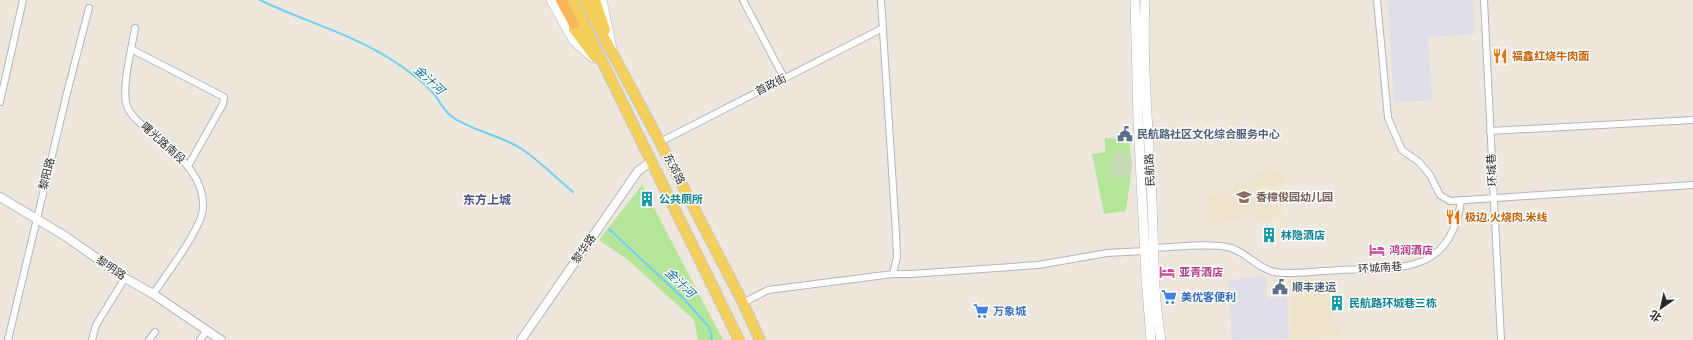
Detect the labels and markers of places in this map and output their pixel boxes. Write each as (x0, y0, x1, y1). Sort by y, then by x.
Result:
restaurant icon: 福鑫红烧牛肉面 (1491, 47, 1509, 65)
place label: 福鑫红烧牛肉面 (1512, 50, 1589, 63)
public building icon: 民航路社区文化综合服务中心 (1116, 125, 1134, 143)
place label: 民航路社区文化综合服务中心 (1137, 128, 1280, 141)
school or university icon: 香樟俊园幼儿园 (1235, 188, 1253, 206)
building icon: 公共厕所 (638, 190, 656, 208)
place label: 香樟俊园幼儿园 (1256, 191, 1333, 204)
place label: 公共厕所 (659, 193, 703, 206)
restaurant icon: 极边.火烧肉.米线 (1444, 208, 1462, 226)
place label: 极边.火烧肉.米线 (1465, 211, 1547, 224)
building icon: 林隐酒店 (1260, 226, 1278, 244)
place label: 林隐酒店 (1281, 229, 1325, 242)
hotel icon: 鸿润酒店 (1368, 241, 1386, 259)
place label: 鸿润酒店 (1389, 244, 1433, 257)
hotel icon: 亚青酒店 (1158, 263, 1176, 281)
place label: 亚青酒店 (1179, 266, 1223, 279)
public building icon: 顺丰速运 (1271, 278, 1289, 296)
place label: 顺丰速运 (1292, 281, 1336, 294)
supermarket icon: 美优客便利 (1160, 288, 1178, 306)
place label: 美优客便利 (1181, 291, 1236, 304)
building icon: 民航路环城巷三栋 (1328, 294, 1346, 312)
place label: 民航路环城巷三栋 (1349, 297, 1437, 310)
supermarket icon: 万象城 (972, 302, 990, 320)
place label: 万象城 (993, 305, 1027, 318)

